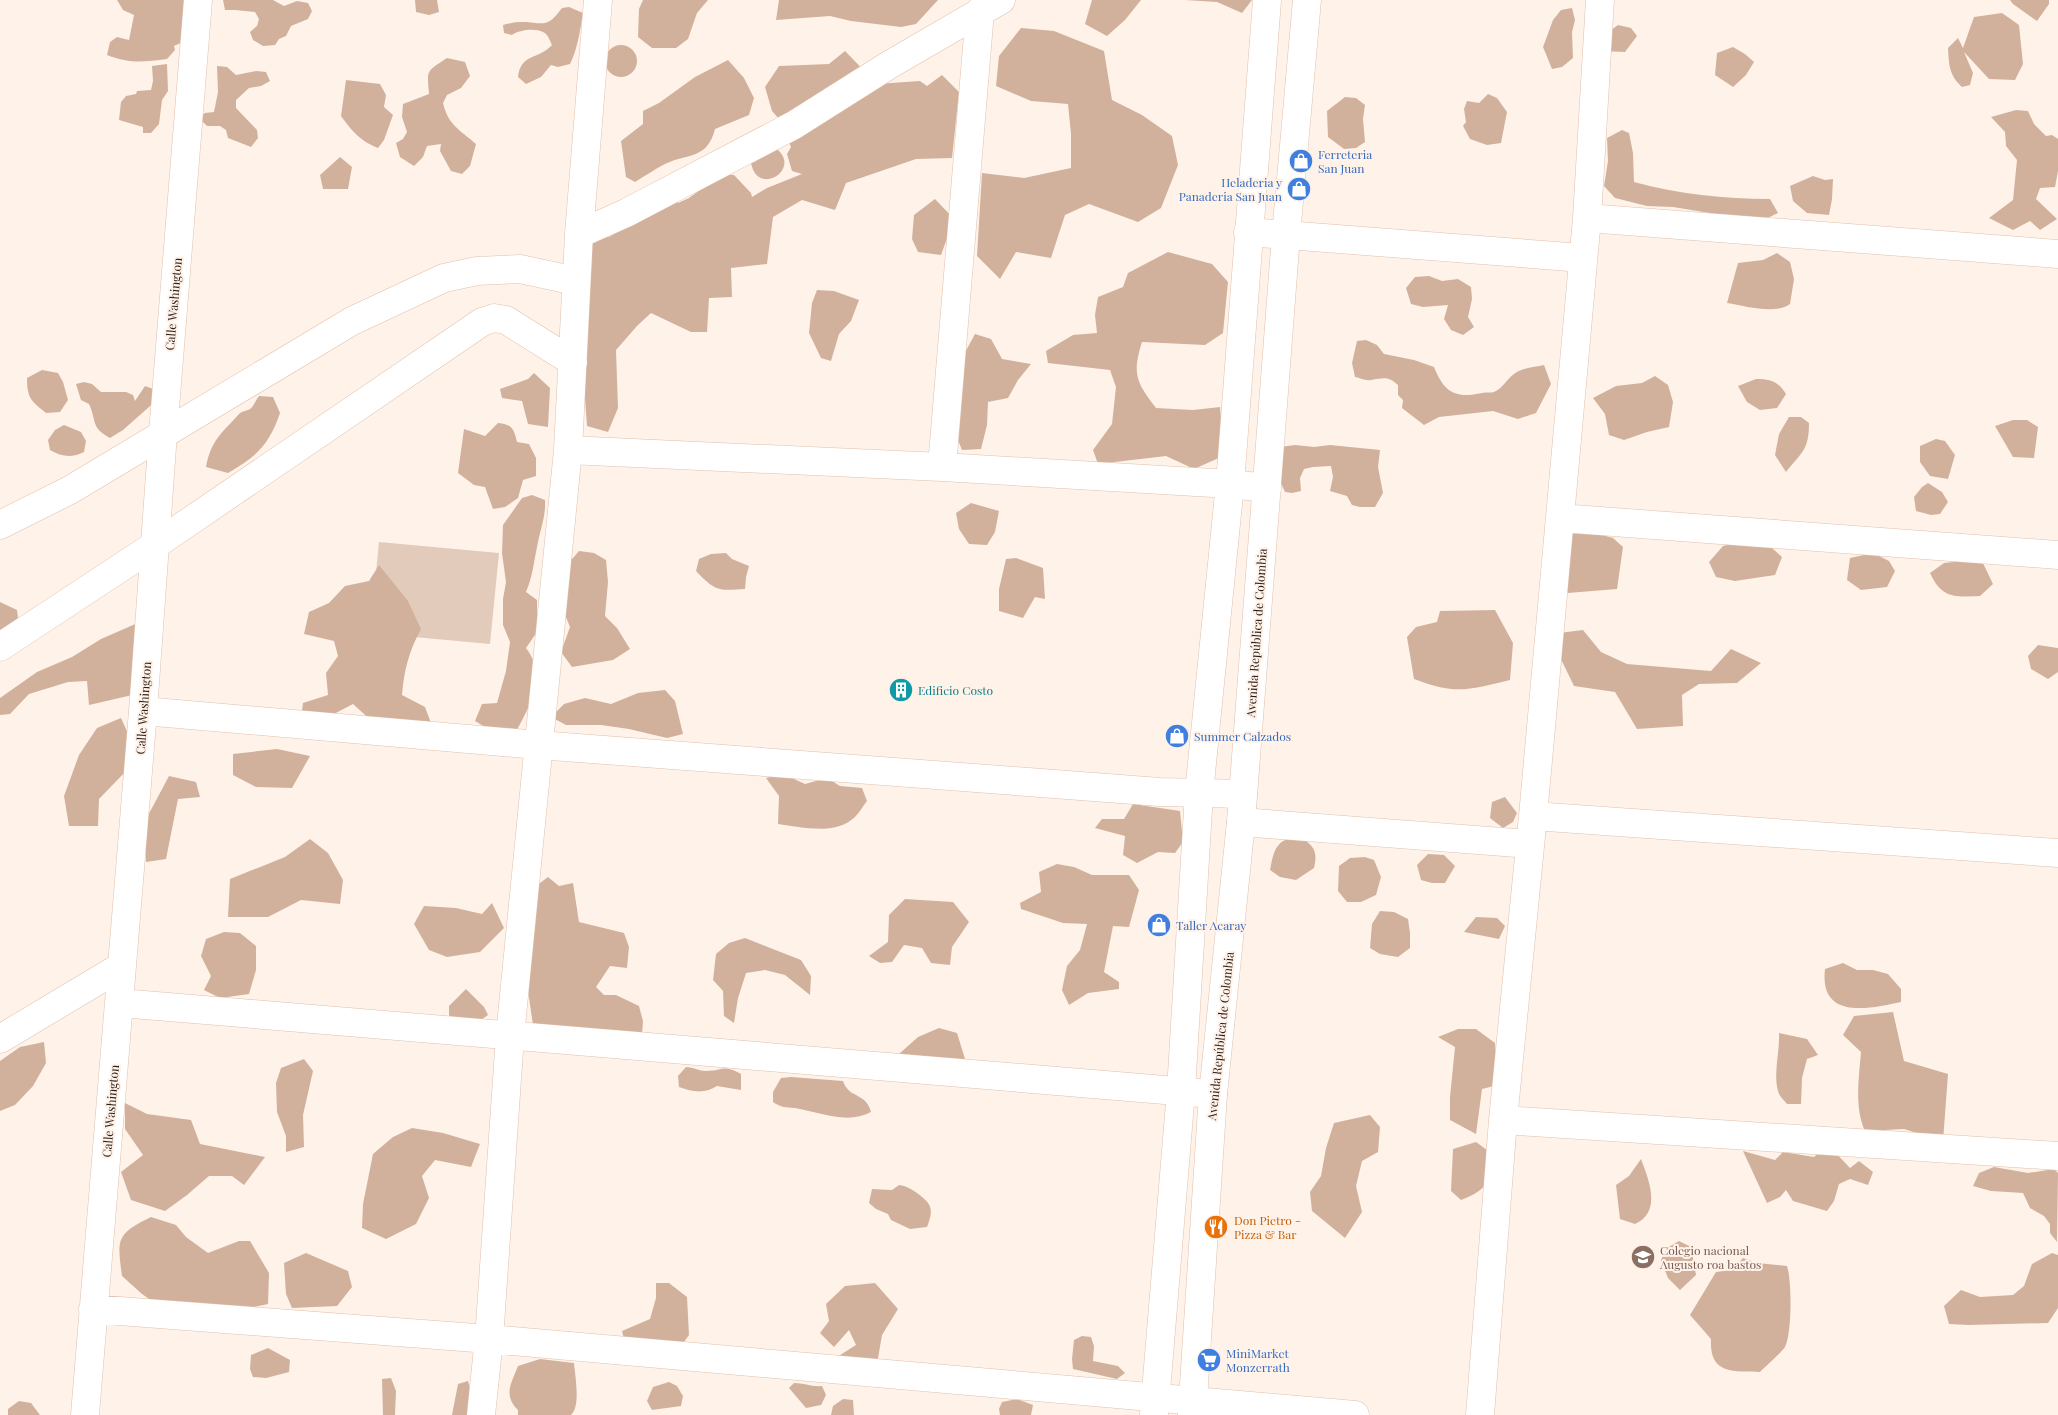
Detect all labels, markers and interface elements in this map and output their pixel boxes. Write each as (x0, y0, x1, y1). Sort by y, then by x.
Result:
place label: Ferreteria San Juan (1318, 146, 1372, 176)
shop icon: Ferreteria San Juan (1288, 148, 1314, 174)
place label: Heladeria y Panaderia San Juan (1179, 174, 1282, 204)
shop icon: Heladeria y Panaderia San Juan (1286, 176, 1312, 202)
street label: Calle Washington (161, 257, 185, 351)
street label: Avenida República de Colombia (1242, 548, 1270, 719)
street label: Calle Washington (132, 661, 154, 755)
building icon: Edificio Costo (888, 677, 914, 703)
place label: Edificio Costo (918, 682, 994, 698)
shop icon: Summer Calzados (1164, 723, 1190, 749)
place label: Summer Calzados (1194, 728, 1291, 744)
shop icon: Taller Acaray (1146, 912, 1172, 938)
place label: Taller Acaray (1176, 917, 1246, 933)
street label: Avenida República de Colombia (1203, 951, 1237, 1122)
street label: Calle Washington (98, 1064, 122, 1158)
place label: Don Pietro - Pizza & Bar (1234, 1212, 1301, 1242)
restaurant icon: Don Pietro - Pizza & Bar (1203, 1214, 1229, 1240)
place label: Colegio nacional Augusto roa bastos (1659, 1242, 1761, 1272)
school or university icon: Colegio nacional Augusto roa bastos (1630, 1244, 1656, 1270)
place label: MiniMarket Monzerrath (1226, 1345, 1290, 1375)
supermarket icon: MiniMarket Monzerrath (1196, 1347, 1222, 1373)

